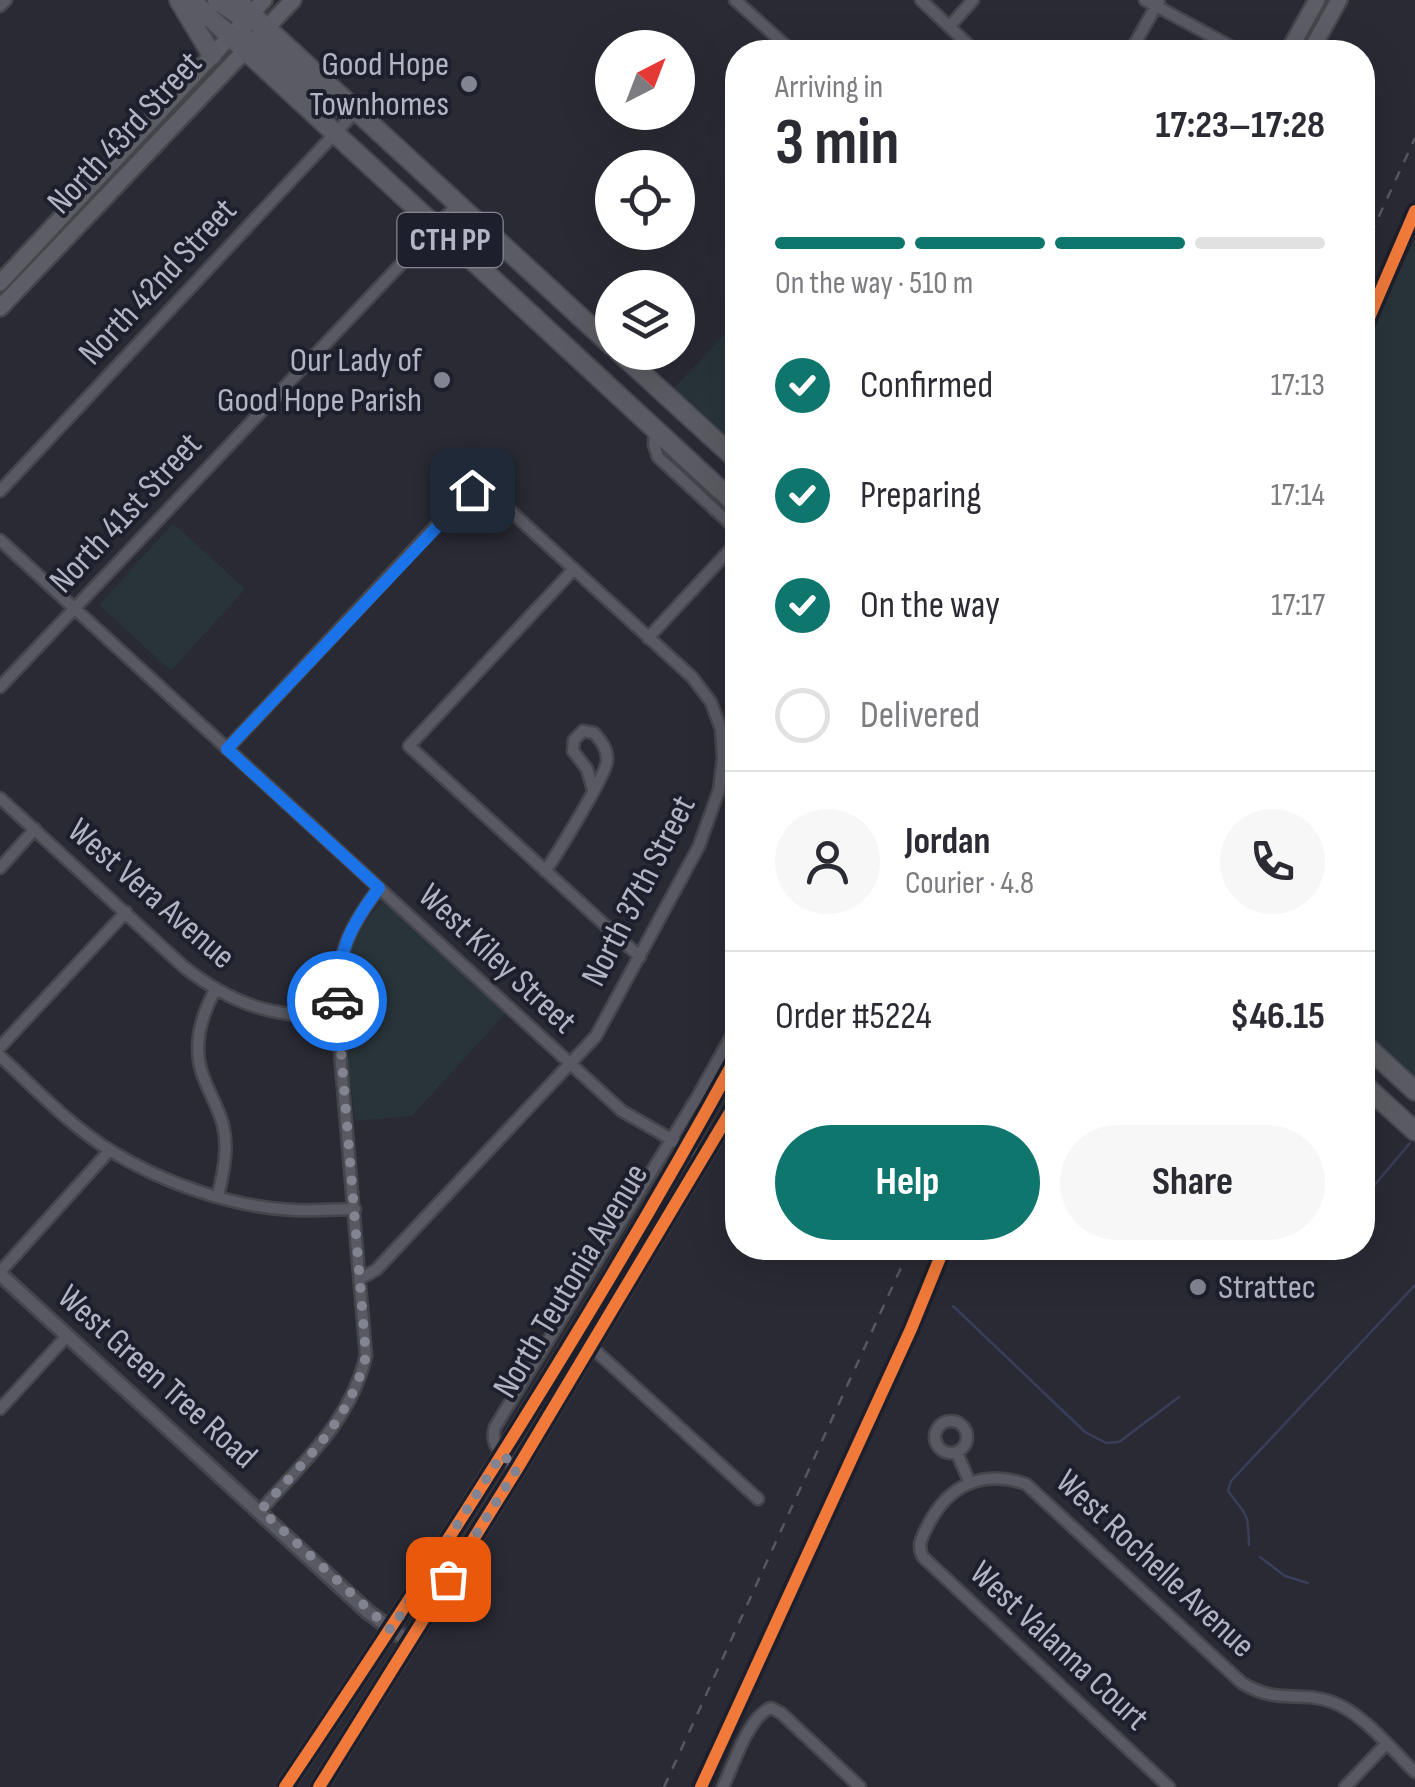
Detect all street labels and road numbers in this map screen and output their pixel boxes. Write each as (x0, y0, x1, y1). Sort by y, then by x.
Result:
street label: North 43rd Street (39, 43, 211, 223)
street label: North 42nd Street (70, 190, 246, 374)
road number: CTH PP (398, 213, 502, 267)
street label: North 41st Street (41, 424, 211, 602)
street label: North 37th Street (573, 789, 705, 993)
street label: West Vera Avenue (58, 810, 244, 978)
street label: West Kiley Street (409, 875, 585, 1043)
street label: North Teutonia Avenue (484, 1156, 658, 1406)
street label: West Green Tree Road (48, 1276, 266, 1478)
street label: West Rochelle Avenue (1046, 1461, 1264, 1667)
street label: West Valanna Court (961, 1552, 1157, 1740)

